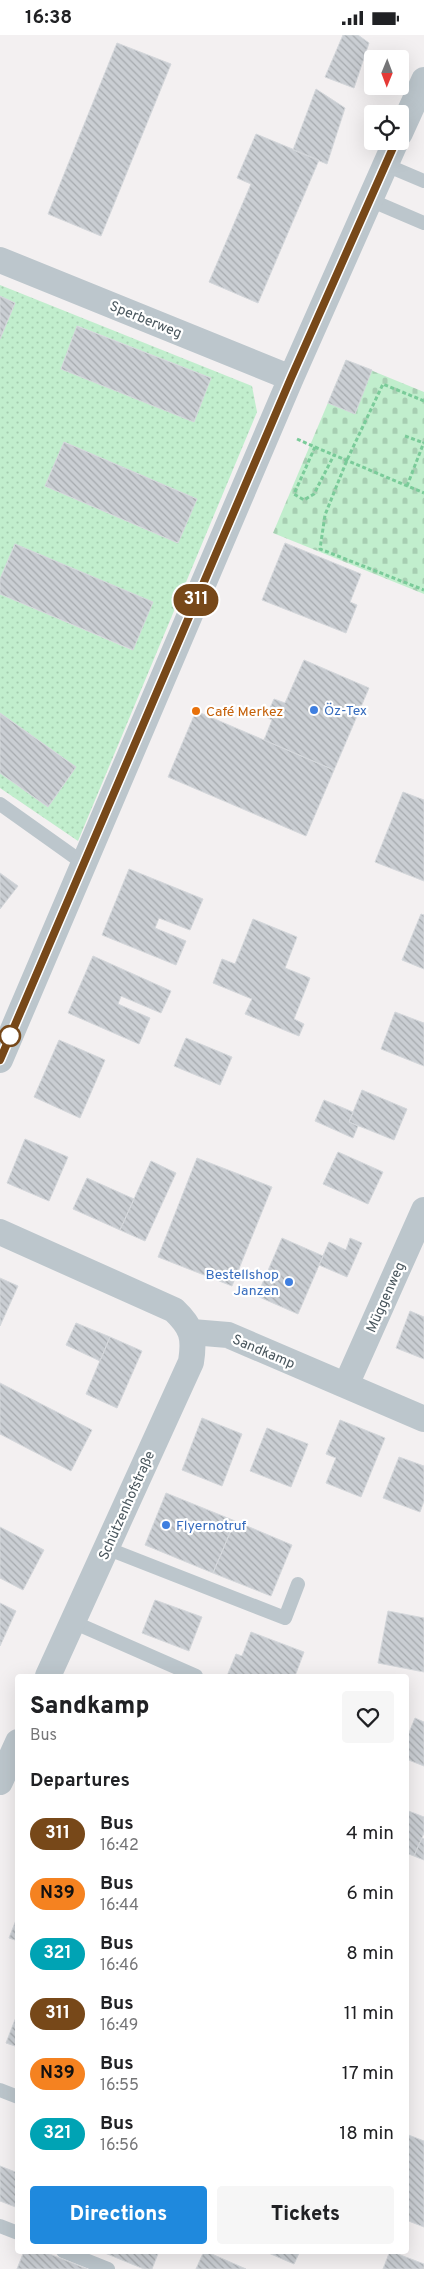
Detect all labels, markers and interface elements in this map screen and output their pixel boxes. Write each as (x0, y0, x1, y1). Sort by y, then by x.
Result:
text: 16:38 (25, 6, 72, 30)
north arrow (364, 50, 409, 95)
map controls (364, 50, 409, 150)
button: locate (364, 105, 409, 150)
street label: Sperberweg (107, 298, 184, 343)
line badge: 311 (167, 584, 225, 616)
text: 311 (183, 588, 209, 611)
place label: Öz-Tex (324, 702, 367, 720)
place label: Café Merkez (206, 704, 283, 721)
marker: Öz-Tex (308, 704, 320, 716)
marker: Café Merkez (190, 705, 202, 717)
unlabelled marker (0, 1025, 21, 1047)
street label: Müggenweg (363, 1260, 410, 1336)
place label: Bestellshop Janzen (206, 1267, 279, 1300)
marker: Bestellshop Janzen (283, 1276, 295, 1288)
street label: Sandkamp (229, 1332, 297, 1373)
street label: Schützenhofstraße (96, 1448, 159, 1563)
place label: Flyernotruf (176, 1518, 247, 1535)
marker: Flyernotruf (160, 1519, 172, 1531)
button: heart (342, 1691, 394, 1743)
text: Sandkamp (30, 1692, 149, 1722)
text: Bus (30, 1726, 57, 1746)
text: Departures (30, 1769, 130, 1793)
text: Bus (100, 1812, 134, 1836)
text: 311 (45, 1822, 70, 1845)
text: 4 min (346, 1822, 394, 1846)
text: 16:42 (100, 1836, 139, 1856)
text: Bus (100, 1872, 134, 1896)
text: N39 (40, 1882, 75, 1905)
text: 6 min (347, 1882, 394, 1906)
text: 16:44 (100, 1896, 139, 1916)
text: Bus (100, 1932, 134, 1956)
text: 321 (43, 1942, 72, 1965)
text: 8 min (346, 1942, 394, 1966)
text: 16:46 (100, 1956, 139, 1976)
text: Bus (100, 1992, 134, 2016)
text: 311 (45, 2002, 70, 2025)
text: 11 min (344, 2002, 394, 2026)
text: 16:49 (100, 2016, 138, 2036)
text: Bus (100, 2052, 134, 2076)
text: N39 (40, 2062, 75, 2085)
text: 17 min (342, 2062, 394, 2086)
text: 16:55 (100, 2076, 139, 2096)
text: Bus (100, 2112, 134, 2136)
text: 321 (43, 2122, 72, 2145)
text: 18 min (339, 2122, 394, 2146)
text: 16:56 (100, 2136, 139, 2156)
button: Directions (30, 2186, 207, 2244)
button: Tickets (217, 2186, 394, 2244)

